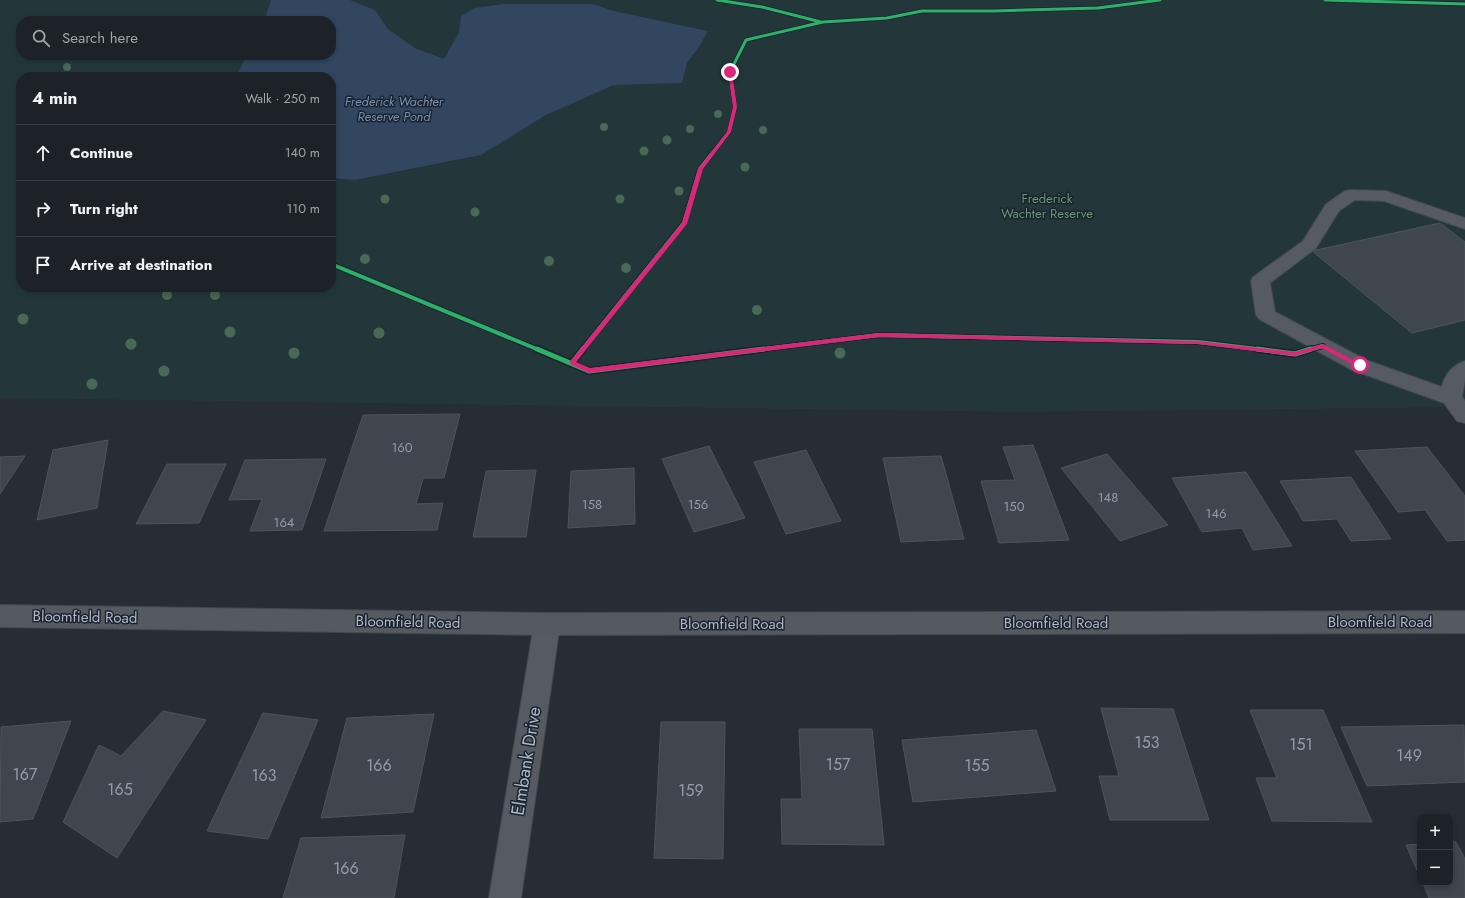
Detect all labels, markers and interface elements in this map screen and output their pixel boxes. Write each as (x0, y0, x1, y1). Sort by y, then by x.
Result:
search box (16, 16, 336, 60)
icon: search (30, 27, 52, 49)
text: Search here (62, 27, 138, 49)
route end (721, 63, 739, 81)
text: 4 min (32, 86, 77, 110)
text: Walk · 250 m (245, 89, 320, 108)
water label: Frederick Wachter Reserve Pond (345, 92, 444, 126)
icon: ahead (32, 142, 54, 164)
text: Continue (70, 142, 133, 164)
text: 140 m (285, 143, 320, 162)
park label: Frederick Wachter Reserve (1001, 189, 1093, 223)
icon: right (32, 198, 54, 220)
text: Turn right (70, 198, 138, 220)
text: 110 m (286, 199, 320, 218)
icon: arrive (32, 254, 54, 276)
text: Arrive at destination (70, 254, 212, 276)
route start (1351, 356, 1369, 374)
house number: 160 (391, 438, 413, 457)
house number: 148 (1098, 488, 1118, 507)
house number: 158 (582, 495, 602, 514)
house number: 156 (688, 495, 708, 514)
house number: 150 (1004, 497, 1025, 516)
house number: 146 (1206, 504, 1226, 523)
house number: 164 (274, 513, 295, 532)
street label: Bloomfield Road (32, 605, 138, 629)
street label: Bloomfield Road (355, 610, 461, 634)
street label: Bloomfield Road (1328, 611, 1432, 633)
street label: Bloomfield Road (1004, 612, 1108, 634)
street label: Bloomfield Road (680, 613, 784, 635)
street label: Elmbank Drive (505, 705, 547, 817)
house number: 153 (1135, 731, 1160, 754)
house number: 151 (1289, 733, 1313, 756)
house number: 149 (1396, 744, 1422, 767)
house number: 157 (826, 753, 851, 776)
house number: 166 (366, 754, 392, 777)
house number: 155 (964, 754, 990, 777)
house number: 167 (13, 763, 38, 786)
house number: 163 (251, 764, 277, 787)
house number: 165 (107, 778, 133, 801)
house number: 159 (678, 779, 704, 802)
map controls (1417, 814, 1453, 886)
button: + (1417, 814, 1453, 850)
button: − (1417, 850, 1453, 886)
house number: 166 (333, 857, 359, 880)

